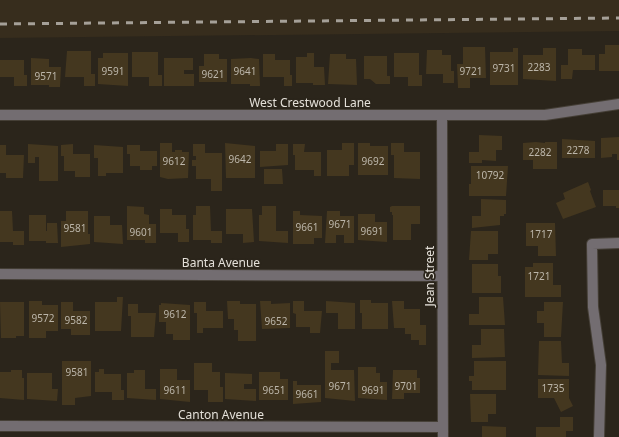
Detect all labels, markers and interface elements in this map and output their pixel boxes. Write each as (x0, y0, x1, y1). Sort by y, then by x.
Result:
house number: 2283 (528, 60, 551, 74)
house number: 9731 (493, 61, 515, 75)
house number: 9591 (102, 64, 124, 78)
house number: 9641 (234, 64, 256, 78)
house number: 9721 (460, 64, 482, 78)
house number: 9621 (202, 67, 224, 81)
house number: 9571 (35, 69, 57, 83)
street label: West Crestwood Lane (249, 94, 371, 111)
house number: 2278 (567, 143, 590, 157)
house number: 2282 (529, 145, 552, 159)
house number: 9642 (229, 152, 252, 166)
house number: 9612 (163, 154, 186, 168)
house number: 9692 (362, 154, 385, 168)
house number: 10792 (476, 168, 505, 182)
house number: 9671 (329, 217, 351, 231)
house number: 9661 (296, 220, 318, 234)
house number: 9581 (64, 221, 86, 235)
house number: 9691 (361, 224, 383, 238)
house number: 9601 (130, 225, 152, 239)
house number: 1717 (530, 227, 553, 241)
street label: Jean Street (421, 245, 438, 307)
street label: Banta Avenue (182, 254, 260, 271)
house number: 1721 (528, 269, 550, 283)
house number: 9612 (164, 307, 187, 321)
house number: 9572 (32, 311, 55, 325)
house number: 9582 (65, 313, 88, 327)
house number: 9652 (265, 314, 288, 328)
house number: 9581 (66, 365, 88, 379)
house number: 9671 (329, 379, 351, 393)
house number: 9701 (395, 379, 417, 393)
house number: 1735 (542, 381, 565, 395)
house number: 9611 (164, 383, 186, 397)
house number: 9651 (263, 383, 285, 397)
house number: 9691 (362, 383, 384, 397)
house number: 9661 (296, 387, 318, 401)
street label: Canton Avenue (178, 406, 264, 423)

